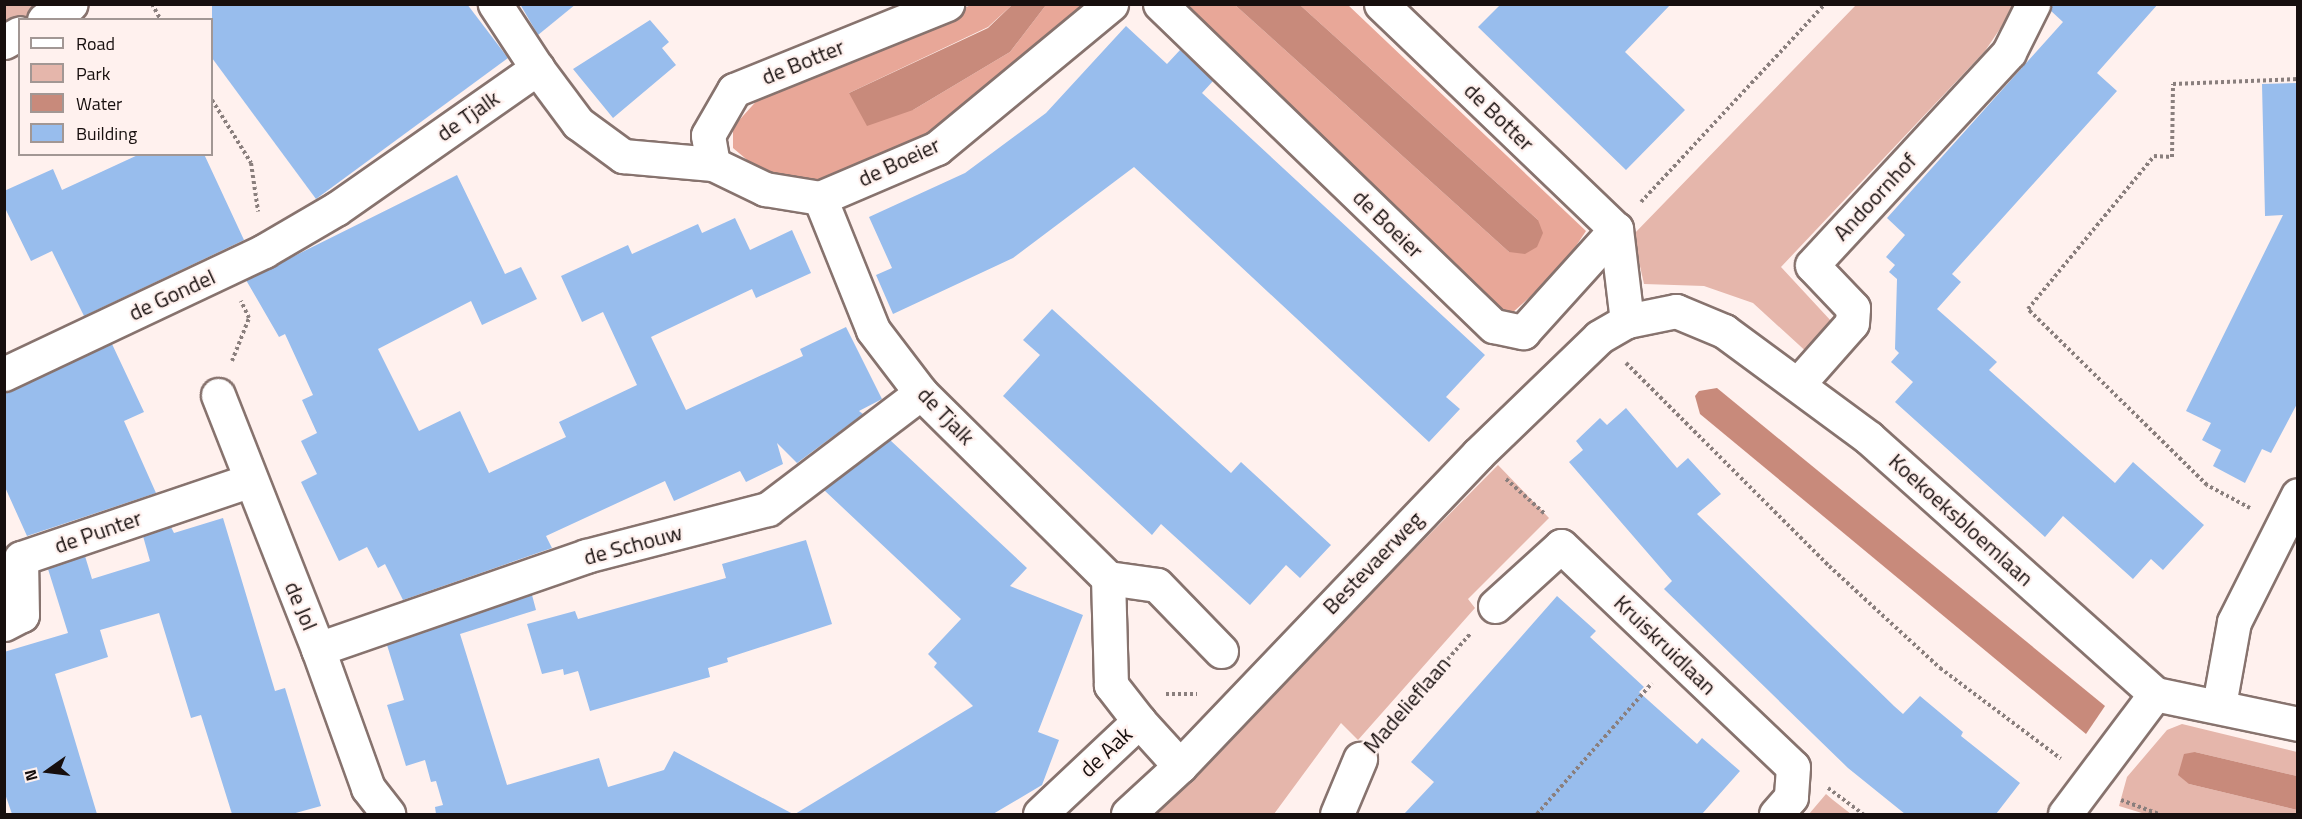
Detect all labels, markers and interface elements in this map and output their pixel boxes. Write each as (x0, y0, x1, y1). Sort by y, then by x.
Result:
legend (18, 18, 213, 156)
text: Road (76, 30, 115, 57)
street label: de Botter (758, 33, 848, 91)
text: Park (76, 60, 110, 87)
street label: de Botter (1459, 77, 1539, 157)
street label: de Tjalk (432, 85, 504, 147)
text: Water (76, 90, 122, 117)
text: Building (76, 120, 137, 147)
street label: de Boeier (854, 132, 944, 192)
street label: Andoornhof (1828, 148, 1922, 246)
street label: de Boeier (1347, 184, 1429, 264)
street label: de Gondel (125, 264, 219, 326)
street label: de Tjalk (912, 381, 980, 451)
street label: Koekoeksbloemlaan (1883, 448, 2039, 592)
street label: de Punter (51, 505, 145, 559)
street label: Bestevaerweg (1317, 506, 1429, 620)
street label: de Schouw (581, 519, 685, 571)
street label: de Jol (279, 578, 323, 634)
street label: Kruiskruidlaan (1608, 590, 1722, 700)
street label: Madelieflaan (1358, 651, 1456, 759)
street label: de Aak (1074, 721, 1138, 783)
north arrow (18, 741, 78, 801)
text: N (18, 767, 44, 784)

